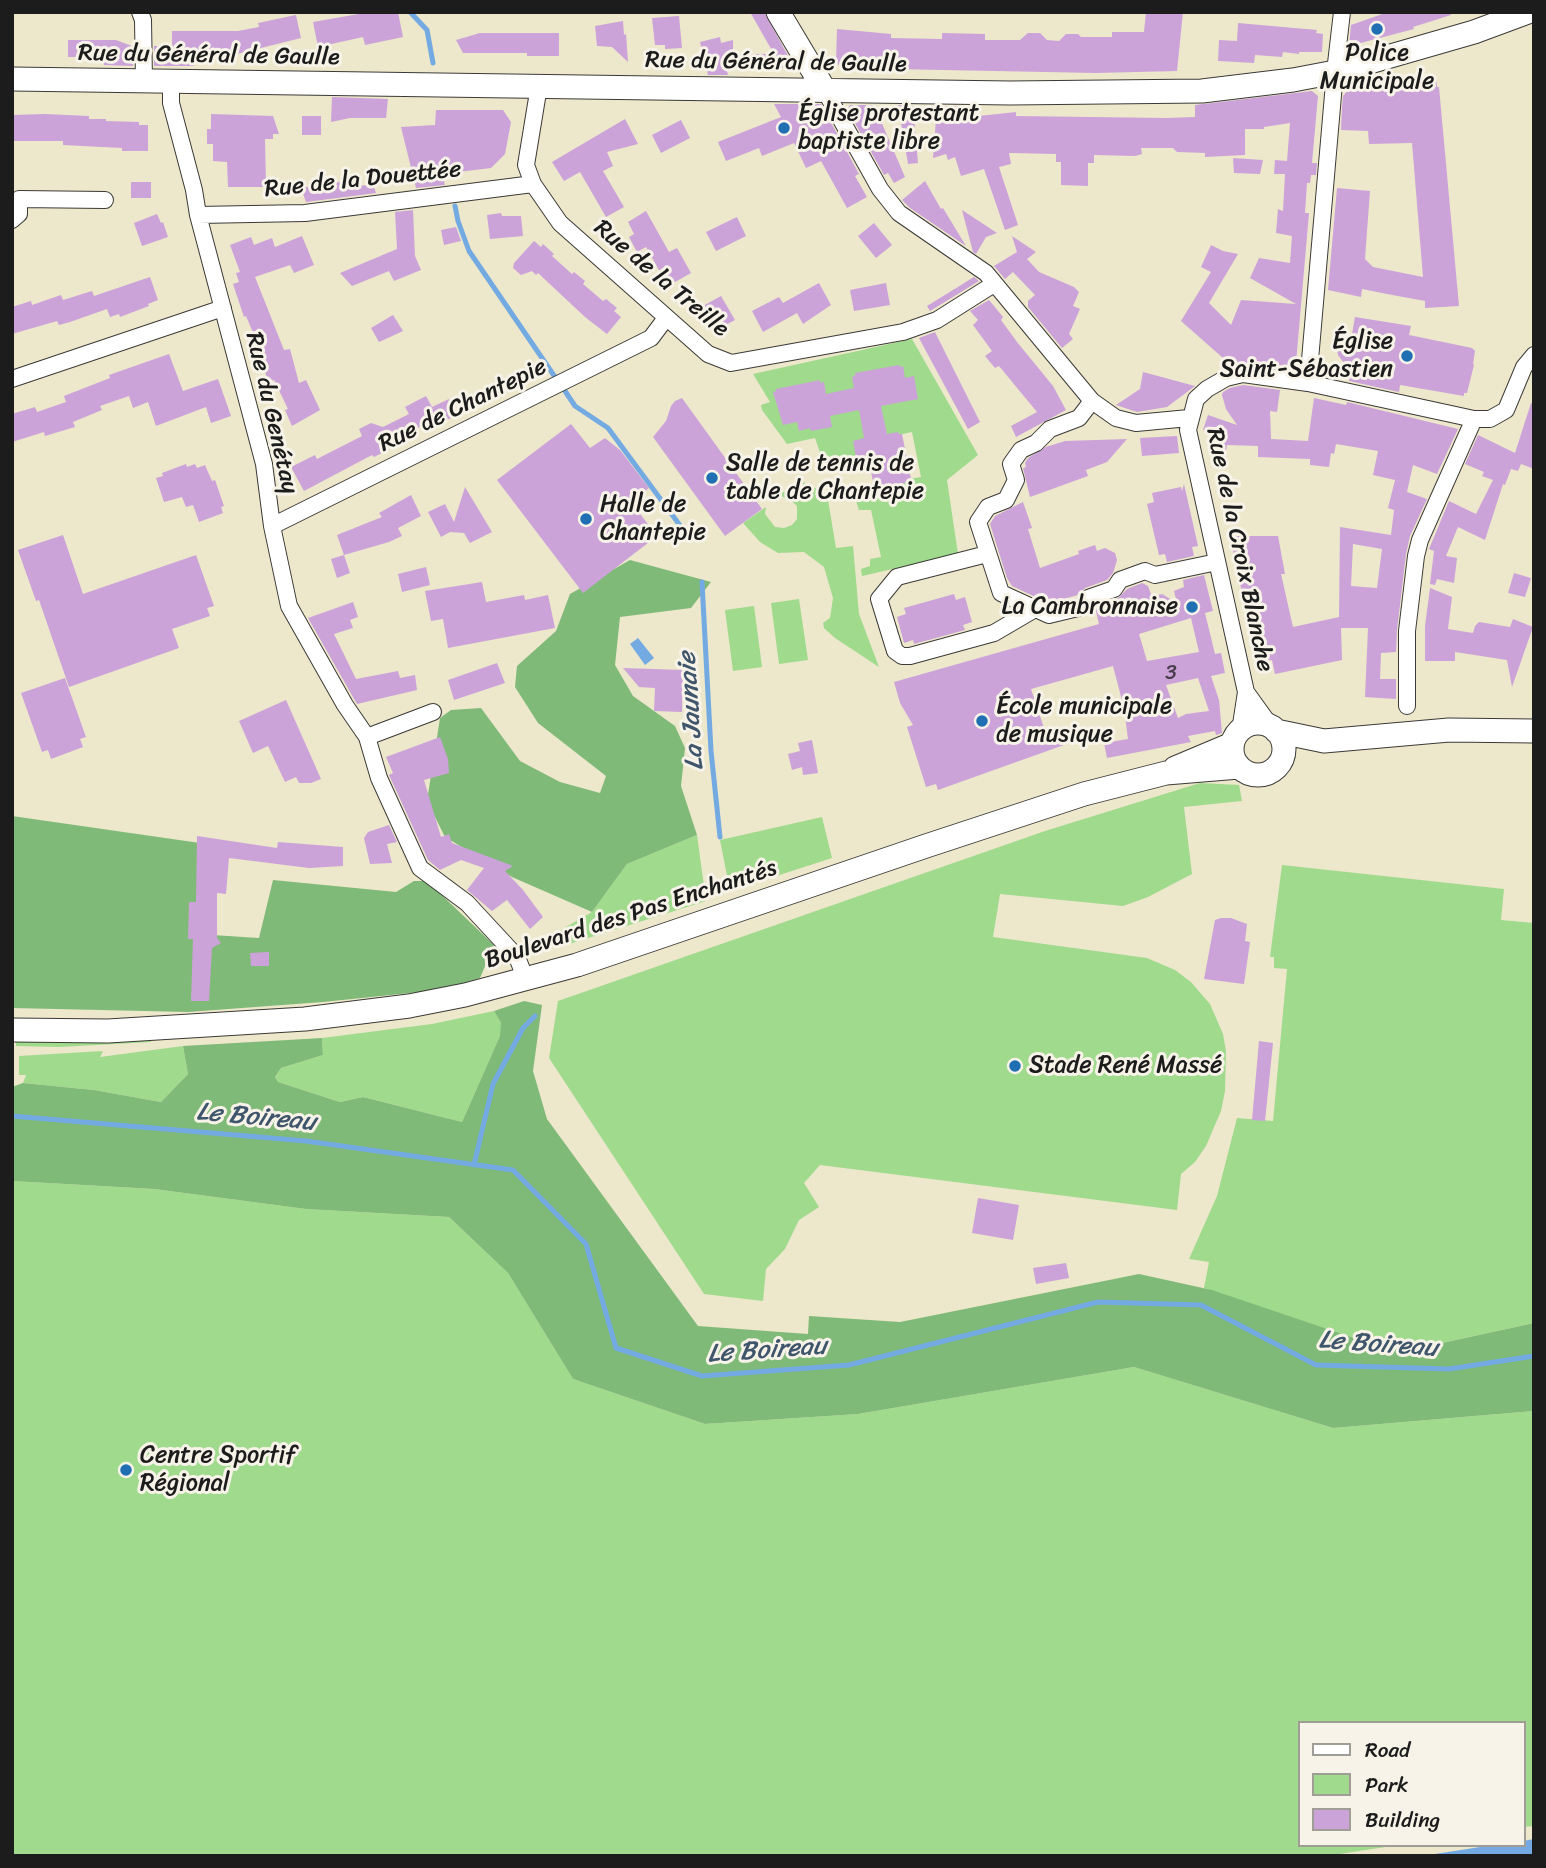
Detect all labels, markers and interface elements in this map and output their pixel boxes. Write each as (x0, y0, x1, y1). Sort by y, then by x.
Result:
marker: Police Municipale (1369, 21, 1385, 37)
street label: Rue du Général de Gaulle (78, 39, 340, 73)
place label: Police Municipale (1320, 40, 1434, 96)
street label: Rue du Général de Gaulle (645, 46, 907, 80)
place label: Église protestant baptiste libre (798, 100, 979, 156)
marker: Église protestant baptiste libre (776, 120, 792, 136)
street label: Rue de la Douettée (263, 155, 463, 205)
street label: Rue de la Treille (588, 214, 734, 344)
place label: Église Saint-Sébastien (1220, 328, 1393, 384)
street label: Rue du Genétay (238, 329, 304, 497)
marker: Église Saint-Sébastien (1399, 348, 1415, 364)
street label: Rue de Chantepie (374, 353, 552, 459)
street label: Rue de la Croix Blanche (1199, 426, 1279, 674)
place label: Salle de tennis de table de Chantepie (726, 450, 924, 506)
marker: Salle de tennis de table de Chantepie (704, 470, 720, 486)
place label: Halle de Chantepie (600, 491, 706, 547)
marker: Halle de Chantepie (578, 511, 594, 527)
place label: La Cambronnaise (1002, 593, 1178, 621)
marker: La Cambronnaise (1184, 599, 1200, 615)
water label: La Jaunaie (672, 651, 712, 771)
house number: 3 (1165, 661, 1177, 687)
place label: École municipale de musique (996, 693, 1172, 749)
marker: École municipale de musique (974, 713, 990, 729)
street label: Boulevard des Pas Enchantés (481, 854, 781, 976)
place label: Stade René Massé (1029, 1052, 1222, 1080)
marker: Stade René Massé (1007, 1058, 1023, 1074)
water label: Le Boireau (195, 1097, 317, 1139)
water label: Le Boireau (1318, 1325, 1438, 1365)
water label: Le Boireau (707, 1331, 827, 1371)
place label: Centre Sportif Régional (140, 1442, 296, 1498)
marker: Centre Sportif Régional (118, 1462, 134, 1478)
legend (1298, 1721, 1525, 1847)
text: Road (1365, 1731, 1410, 1769)
text: Park (1365, 1766, 1408, 1804)
text: Building (1365, 1801, 1440, 1839)

